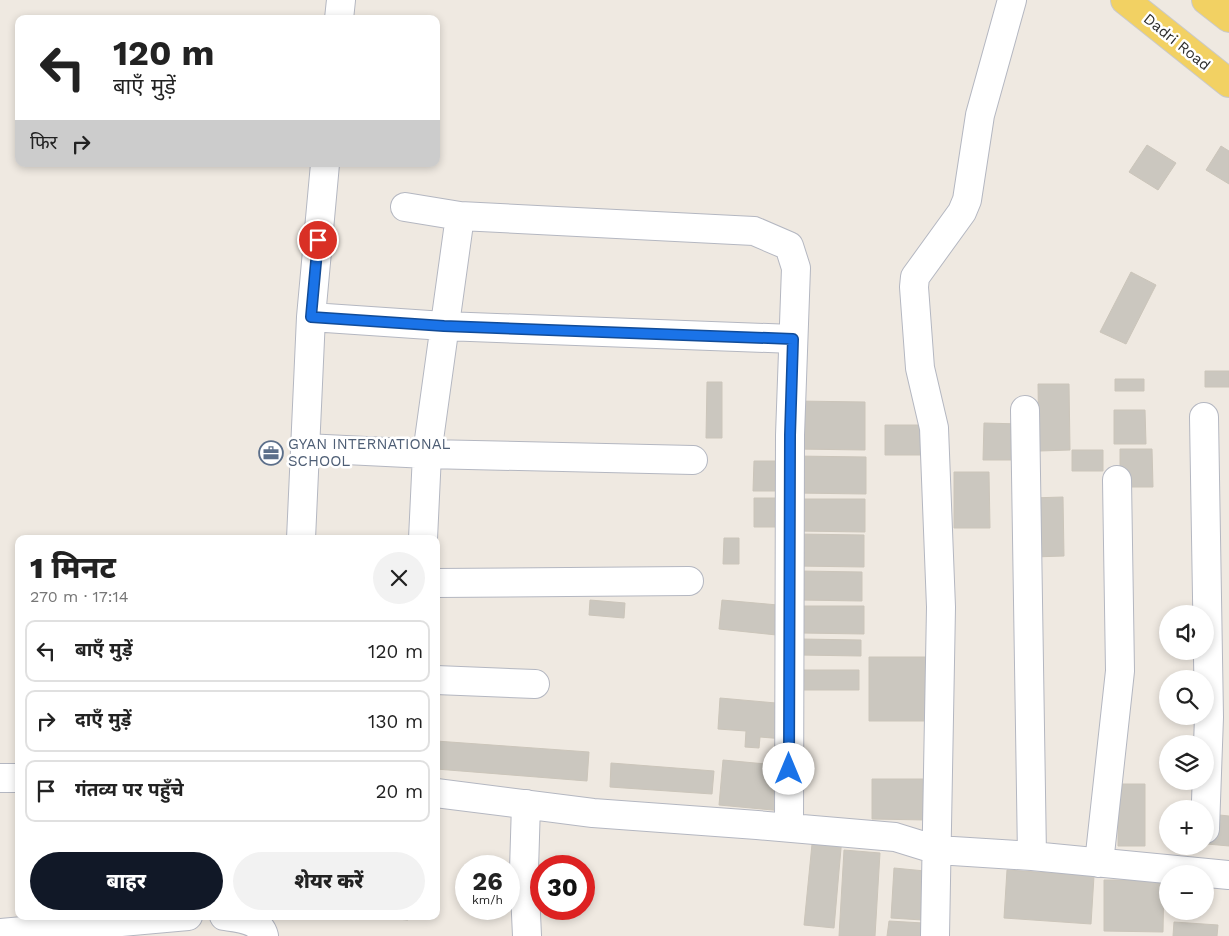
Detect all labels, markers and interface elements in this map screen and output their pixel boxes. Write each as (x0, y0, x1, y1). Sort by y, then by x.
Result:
street label: Dadri Road (1140, 10, 1214, 74)
text: 120 m (113, 32, 214, 74)
icon: left (30, 35, 95, 100)
text: बाएँ मुड़ें (113, 74, 176, 99)
icon: right (67, 130, 95, 158)
text: फिर (30, 131, 57, 154)
pin (297, 219, 339, 261)
icon: arrive (304, 226, 332, 254)
place label: GYAN INTERNATIONAL SCHOOL (288, 435, 451, 470)
office icon: GYAN INTERNATIONAL SCHOOL (258, 440, 284, 466)
text: 1 मिनट (30, 550, 116, 585)
button: close (373, 552, 425, 604)
text: 270 m · 17:14 (30, 587, 129, 606)
map controls (1159, 605, 1214, 920)
button: sound (1159, 605, 1214, 660)
icon: left (32, 637, 60, 665)
text: बाएँ मुड़ें (75, 638, 133, 661)
text: 120 m (368, 640, 423, 663)
button: search (1159, 670, 1214, 725)
icon: right (32, 707, 60, 735)
text: दाएँ मुड़ें (75, 708, 131, 731)
text: 130 m (368, 710, 423, 733)
button: layers (1159, 735, 1214, 790)
position arrow (762, 742, 814, 794)
icon: arrive (32, 777, 60, 805)
text: गंतव्य पर पहुँचे (75, 778, 184, 801)
text: 20 m (376, 780, 423, 803)
button: + (1159, 800, 1214, 855)
button: बाहर (30, 852, 223, 910)
button: शेयर करें (233, 852, 425, 910)
speed limit sign: 30 (530, 855, 595, 920)
button: − (1159, 865, 1214, 920)
text: 26 (472, 867, 503, 896)
text: km/h (472, 893, 503, 907)

